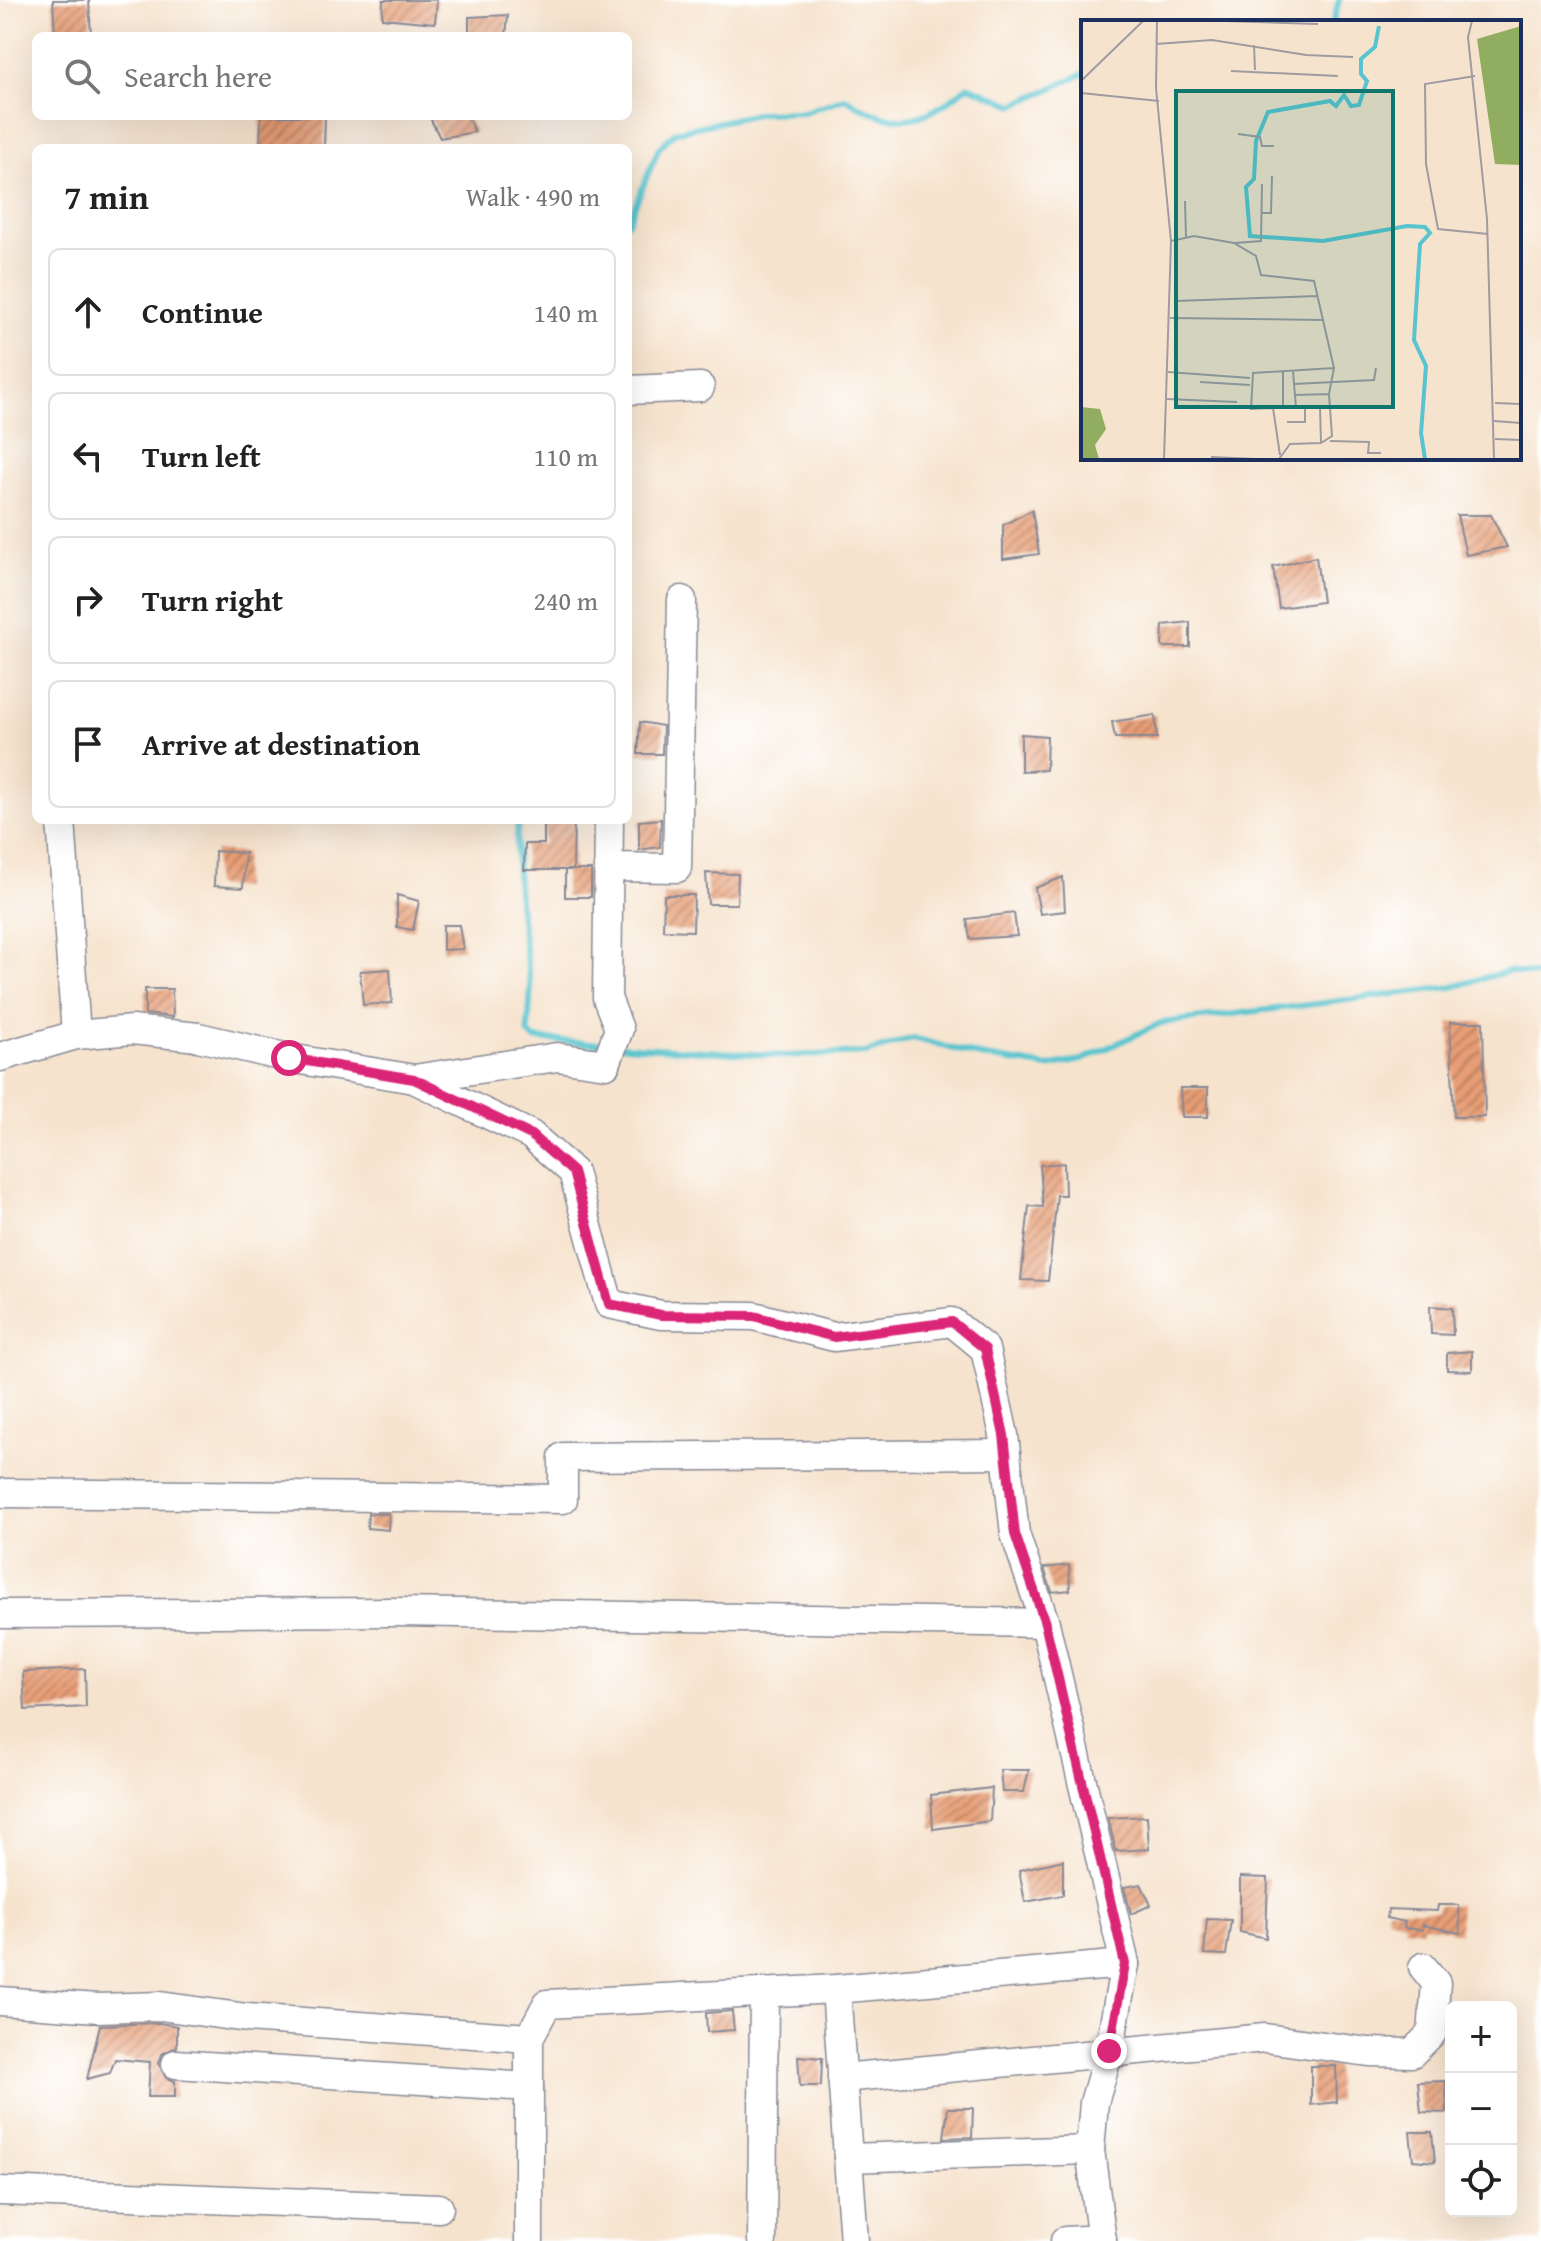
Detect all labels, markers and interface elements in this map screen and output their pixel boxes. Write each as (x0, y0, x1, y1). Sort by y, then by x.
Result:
inset map (1081, 20, 1521, 460)
search box (32, 32, 632, 120)
icon: search (60, 54, 104, 98)
text: Search here (124, 54, 272, 98)
text: 7 min (64, 172, 149, 221)
text: Walk · 490 m (466, 177, 600, 216)
icon: ahead (66, 290, 110, 334)
text: Continue (142, 290, 263, 334)
text: 140 m (533, 293, 598, 332)
icon: left (66, 434, 110, 478)
text: Turn left (142, 434, 261, 478)
text: 110 m (533, 437, 598, 476)
icon: right (66, 578, 110, 622)
text: Turn right (142, 578, 283, 622)
text: 240 m (533, 581, 598, 620)
icon: arrive (66, 722, 110, 766)
text: Arrive at destination (142, 722, 420, 766)
route start (271, 1040, 307, 1076)
map controls (1445, 2001, 1517, 2217)
button: + (1445, 2001, 1517, 2073)
route end (1091, 2033, 1127, 2069)
button: − (1445, 2073, 1517, 2145)
button: locate (1445, 2145, 1517, 2217)

